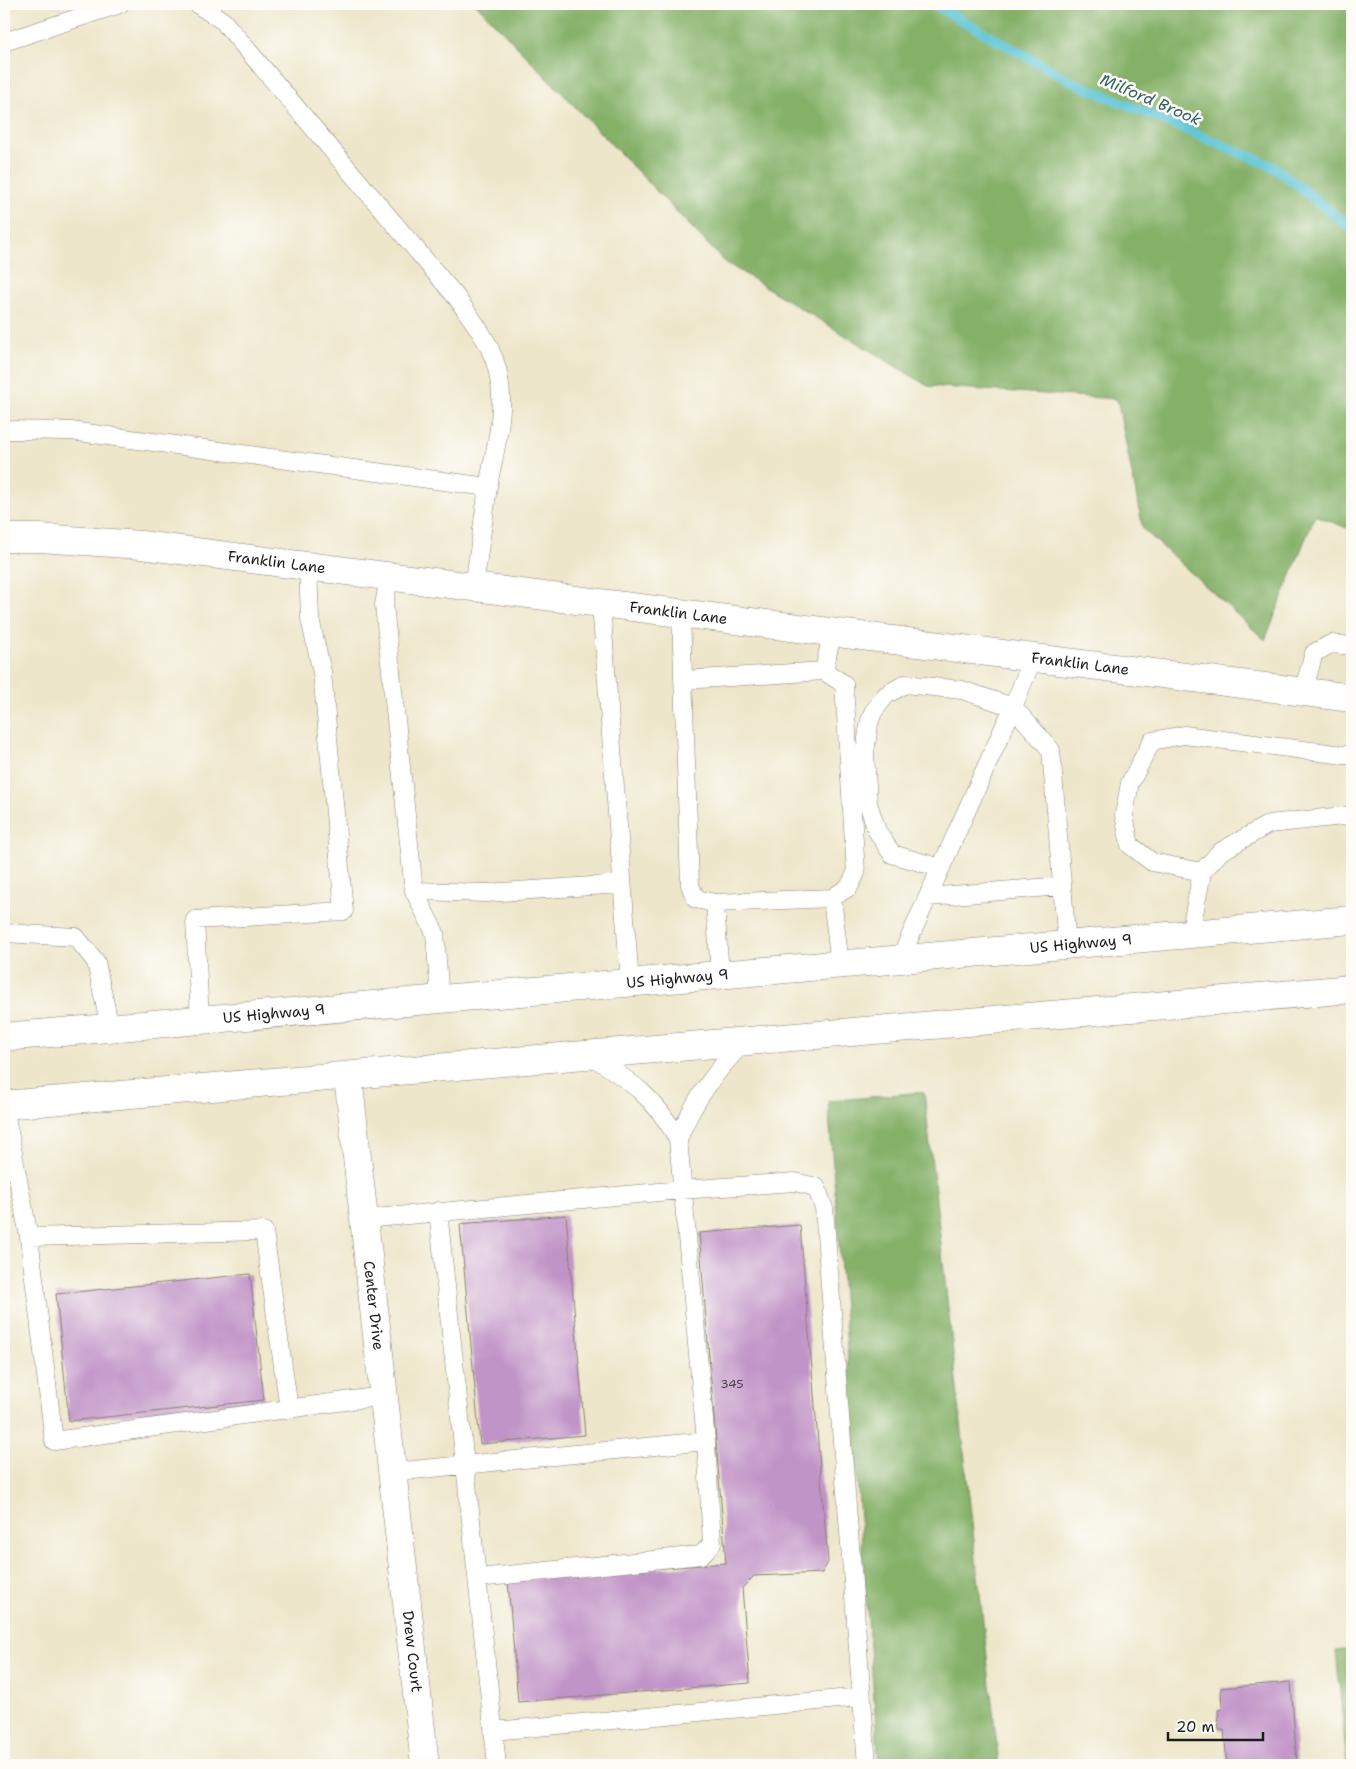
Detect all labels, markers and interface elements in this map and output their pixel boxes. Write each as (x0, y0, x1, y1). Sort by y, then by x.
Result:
water label: Milford Brook (1097, 69, 1204, 130)
street label: Franklin Lane (227, 546, 327, 578)
street label: Franklin Lane (628, 597, 729, 629)
street label: Franklin Lane (1030, 648, 1130, 680)
street label: US Highway 9 (1029, 929, 1133, 958)
street label: US Highway 9 (625, 964, 729, 993)
street label: US Highway 9 (222, 999, 326, 1028)
street label: Center Drive (359, 1260, 389, 1351)
house number: 345 (720, 1376, 744, 1392)
street label: Drew Court (398, 1609, 427, 1693)
scale bar (1168, 1709, 1264, 1741)
text: 20 m (1176, 1717, 1215, 1737)

